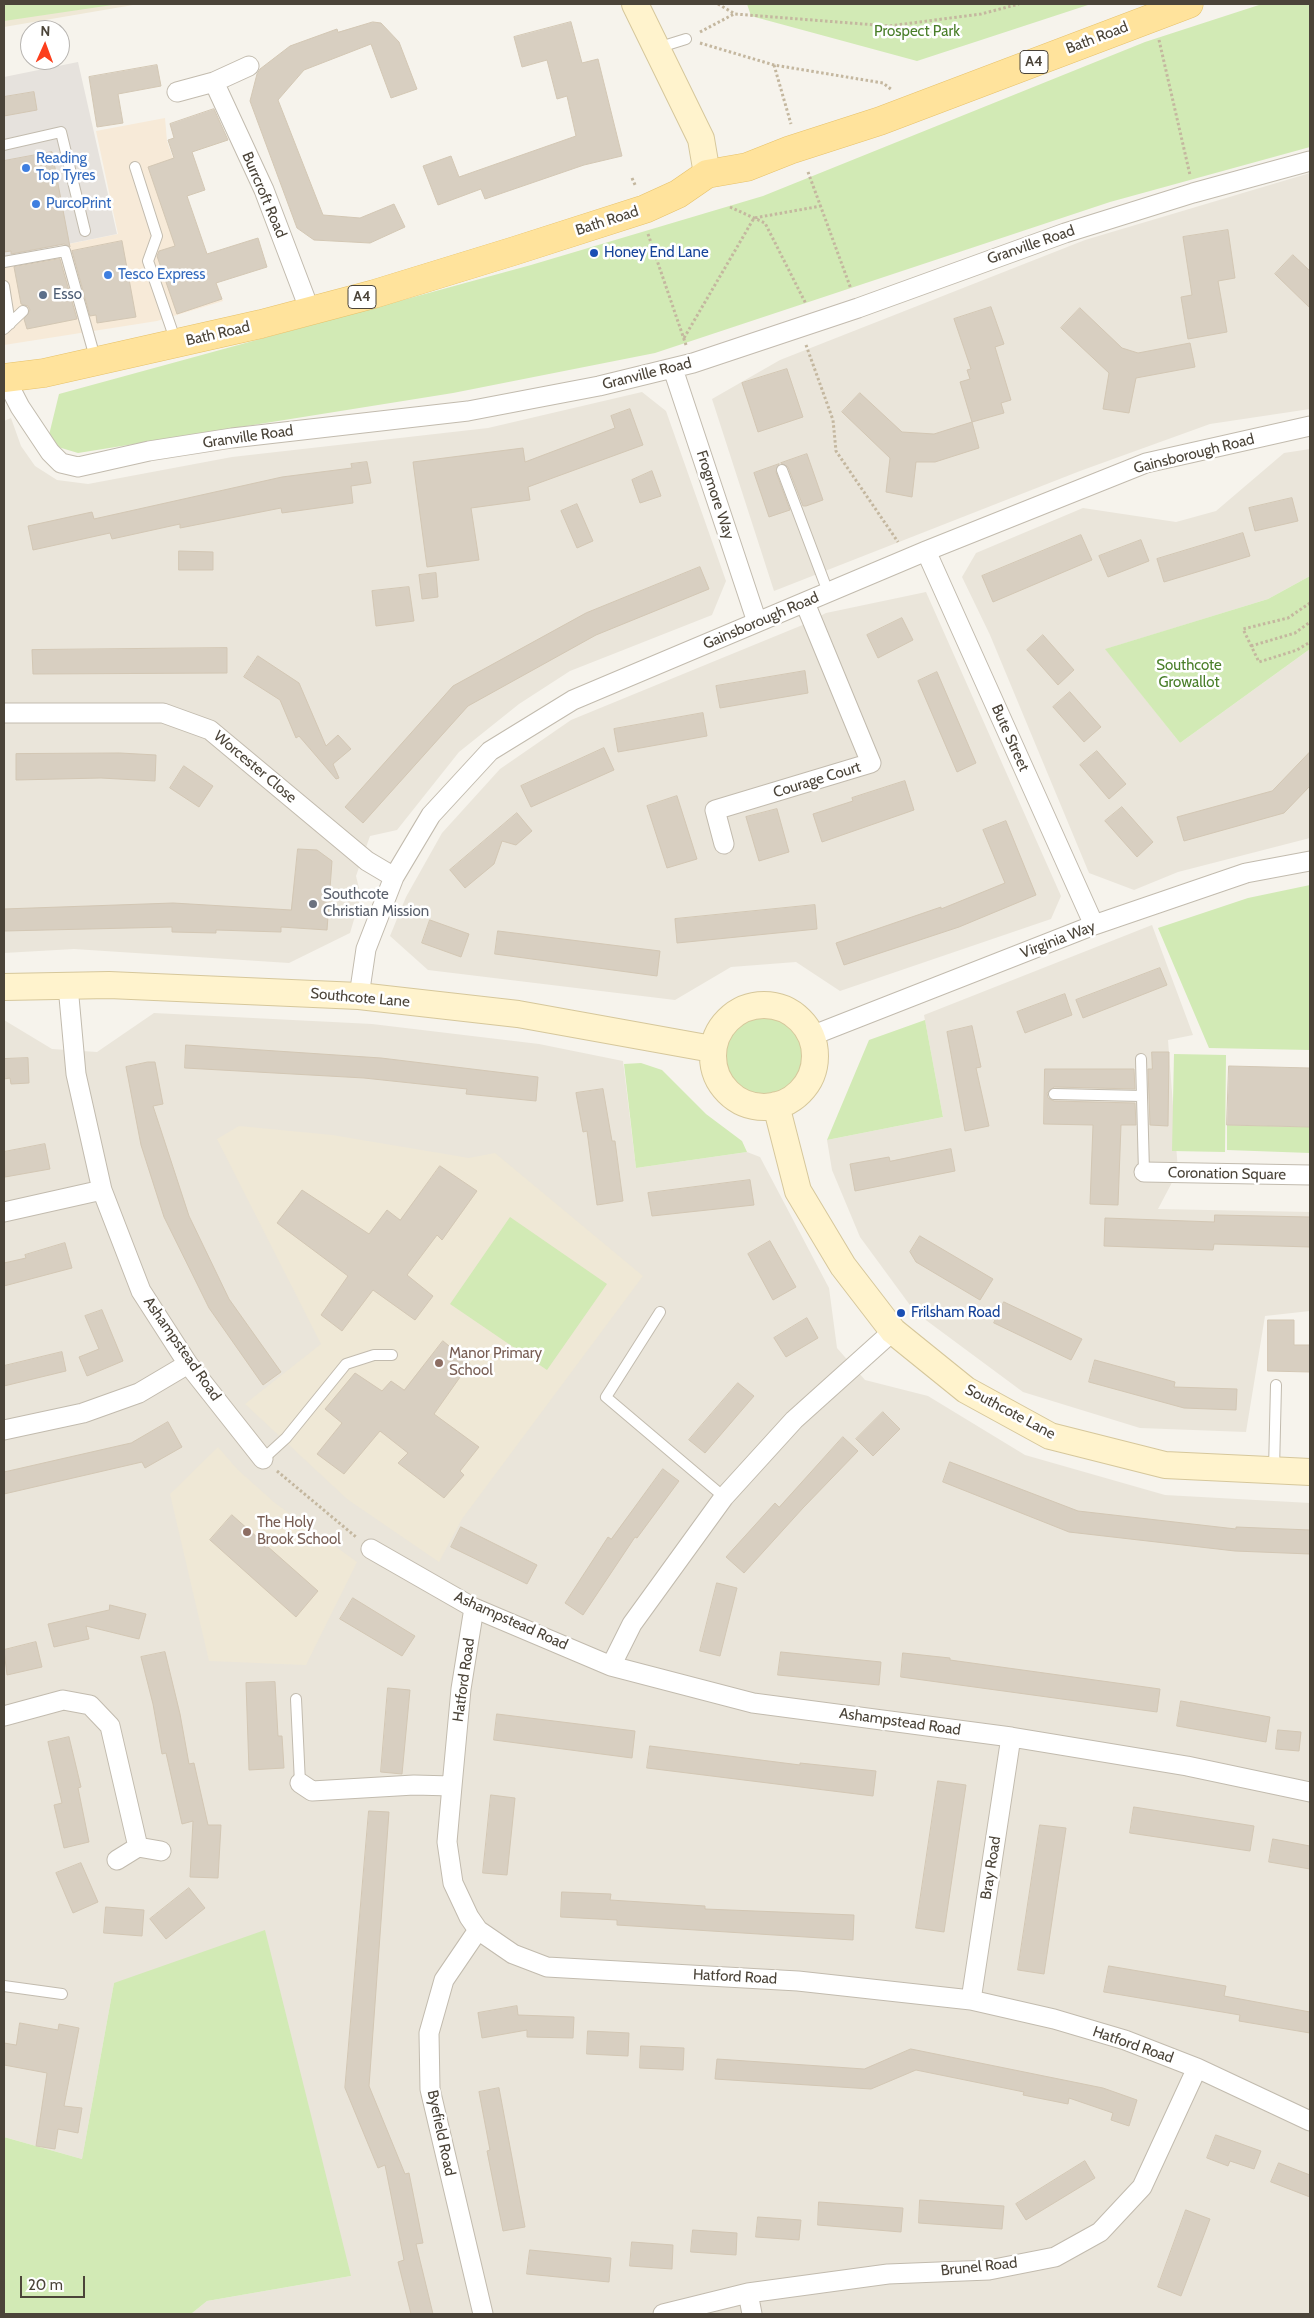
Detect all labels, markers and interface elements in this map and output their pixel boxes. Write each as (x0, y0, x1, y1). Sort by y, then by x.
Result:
street label: Bath Road (1063, 18, 1131, 58)
north arrow (20, 20, 70, 70)
text: N (40, 22, 51, 40)
park label: Prospect Park (874, 23, 960, 41)
road number: A4 (1020, 51, 1048, 74)
street label: Burrcroft Road (238, 149, 290, 241)
place label: Reading Top Tyres (36, 150, 96, 185)
marker: Reading Top Tyres (20, 162, 32, 174)
place label: PurcoPrint (46, 195, 111, 213)
marker: PurcoPrint (30, 198, 42, 210)
street label: Bath Road (573, 202, 641, 240)
street label: Granville Road (985, 222, 1077, 268)
place label: Honey End Lane (604, 244, 709, 262)
marker: Honey End Lane (588, 247, 600, 259)
place label: Tesco Express (118, 266, 205, 284)
marker: Tesco Express (102, 269, 114, 281)
place label: Esso (53, 286, 82, 304)
road number: A4 (348, 286, 376, 308)
marker: Esso (37, 289, 49, 301)
street label: Bath Road (184, 318, 252, 350)
street label: Granville Road (601, 354, 693, 394)
street label: Granville Road (202, 422, 294, 452)
street label: Gainsborough Road (1132, 430, 1256, 478)
street label: Frogmore Way (692, 448, 738, 542)
street label: Gainsborough Road (701, 589, 821, 653)
park label: Southcote Growallot (1156, 657, 1222, 692)
street label: Bute Street (987, 702, 1033, 774)
street label: Worcester Close (210, 727, 300, 807)
street label: Courage Court (771, 758, 863, 802)
place label: Southcote Christian Mission (323, 886, 429, 921)
marker: Southcote Christian Mission (307, 898, 319, 910)
street label: Virginia Way (1018, 917, 1098, 963)
street label: Southcote Lane (310, 985, 410, 1011)
street label: Coronation Square (1168, 1164, 1286, 1184)
street label: Ashampstead Road (139, 1294, 225, 1404)
place label: Frilsham Road (911, 1304, 1000, 1322)
marker: Frilsham Road (895, 1307, 907, 1319)
place label: Manor Primary School (449, 1345, 542, 1380)
marker: Manor Primary School (433, 1357, 445, 1369)
street label: Southcote Lane (962, 1381, 1058, 1443)
place label: The Holy Brook School (257, 1514, 341, 1549)
marker: The Holy Brook School (241, 1526, 253, 1538)
street label: Ashampstead Road (451, 1588, 571, 1654)
street label: Hatford Road (449, 1637, 479, 1723)
street label: Ashampstead Road (838, 1705, 962, 1739)
street label: Bray Road (977, 1835, 1005, 1901)
street label: Hatford Road (692, 1966, 778, 1988)
street label: Hatford Road (1090, 2023, 1176, 2067)
street label: Byefield Road (423, 2088, 459, 2178)
street label: Brunel Road (940, 2254, 1018, 2280)
scale bar (22, 2266, 88, 2298)
text: 20 m (28, 2276, 63, 2294)

